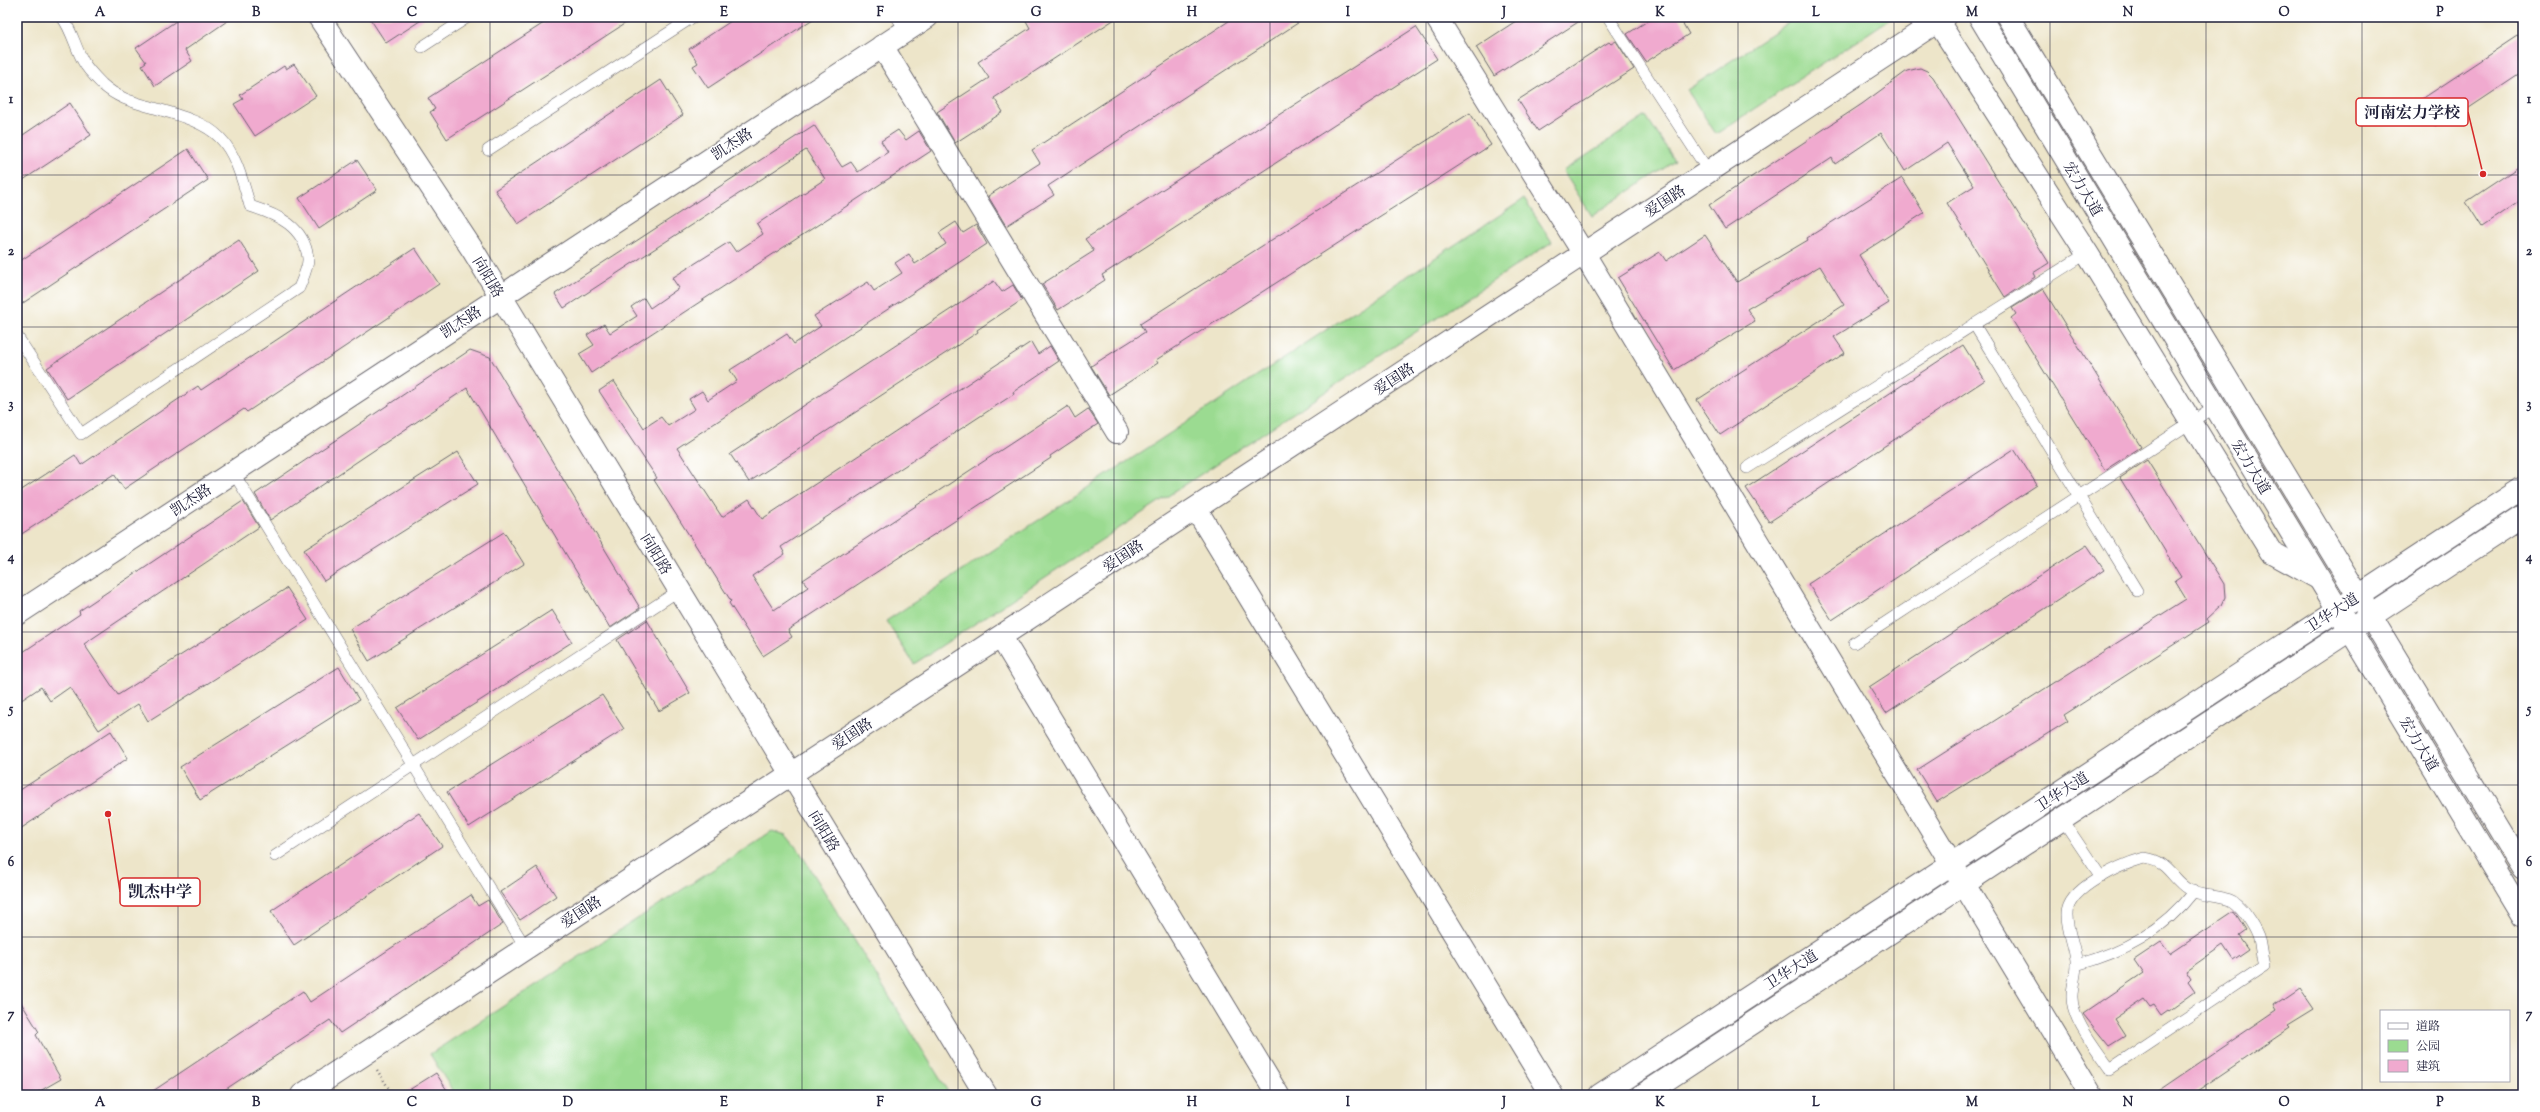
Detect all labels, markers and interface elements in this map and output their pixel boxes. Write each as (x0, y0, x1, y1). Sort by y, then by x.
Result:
text: A (95, 4, 106, 22)
text: B (252, 4, 261, 22)
text: C (407, 4, 417, 22)
text: D (563, 4, 573, 22)
text: E (720, 4, 728, 22)
text: F (876, 4, 884, 22)
text: G (1031, 4, 1042, 22)
text: H (1187, 4, 1198, 22)
text: I (1346, 4, 1351, 22)
text: J (1501, 4, 1506, 22)
text: K (1655, 4, 1665, 22)
text: L (1812, 4, 1820, 22)
text: M (1966, 4, 1978, 22)
text: N (2123, 4, 2134, 22)
text: O (2278, 4, 2290, 22)
text: P (2436, 4, 2444, 22)
text: 1 (9, 91, 14, 109)
text: 1 (2527, 91, 2532, 109)
callout: 河南宏力学校 (2356, 98, 2468, 126)
text: 河南宏力学校 (2364, 103, 2460, 126)
street label: 凯杰路 (708, 124, 757, 166)
street label: 宏力大道 (2057, 159, 2106, 221)
street label: 爱国路 (1641, 181, 1690, 223)
text: 2 (8, 243, 15, 261)
text: 2 (2526, 243, 2533, 261)
street label: 向阳路 (466, 253, 507, 302)
street label: 凯杰路 (437, 302, 486, 344)
street label: 爱国路 (1370, 359, 1419, 401)
text: 3 (8, 396, 14, 414)
text: 3 (2526, 396, 2532, 414)
street label: 宏力大道 (2225, 437, 2274, 499)
street label: 凯杰路 (167, 480, 216, 522)
street label: 向阳路 (634, 530, 675, 579)
street label: 爱国路 (1099, 536, 1148, 578)
text: 4 (7, 549, 15, 567)
text: 4 (2525, 549, 2533, 567)
street label: 卫华大道 (2302, 589, 2364, 639)
text: 5 (8, 701, 14, 719)
text: 5 (2526, 701, 2532, 719)
street label: 爱国路 (828, 714, 877, 756)
street label: 宏力大道 (2393, 714, 2442, 776)
street label: 卫华大道 (2032, 768, 2094, 818)
street label: 向阳路 (802, 807, 843, 856)
text: 6 (8, 854, 15, 872)
text: 6 (2526, 854, 2533, 872)
callout: 凯杰中学 (120, 878, 200, 906)
text: 凯杰中学 (128, 882, 192, 905)
street label: 爱国路 (557, 892, 606, 934)
street label: 卫华大道 (1761, 946, 1823, 996)
text: 7 (8, 1006, 15, 1024)
text: 7 (2526, 1006, 2533, 1024)
legend (2380, 1010, 2510, 1082)
text: 道路 (2416, 1018, 2440, 1036)
text: 公园 (2416, 1038, 2440, 1056)
text: 建筑 (2416, 1058, 2440, 1076)
text: A (95, 1094, 106, 1112)
text: B (252, 1094, 261, 1112)
text: C (407, 1094, 417, 1112)
text: D (563, 1094, 573, 1112)
text: E (720, 1094, 728, 1112)
text: F (876, 1094, 884, 1112)
text: G (1031, 1094, 1042, 1112)
text: H (1187, 1094, 1198, 1112)
text: I (1346, 1094, 1351, 1112)
text: J (1501, 1094, 1506, 1112)
text: K (1655, 1094, 1665, 1112)
text: L (1812, 1094, 1820, 1112)
text: M (1966, 1094, 1978, 1112)
text: N (2123, 1094, 2134, 1112)
text: O (2278, 1094, 2290, 1112)
text: P (2436, 1094, 2444, 1112)

